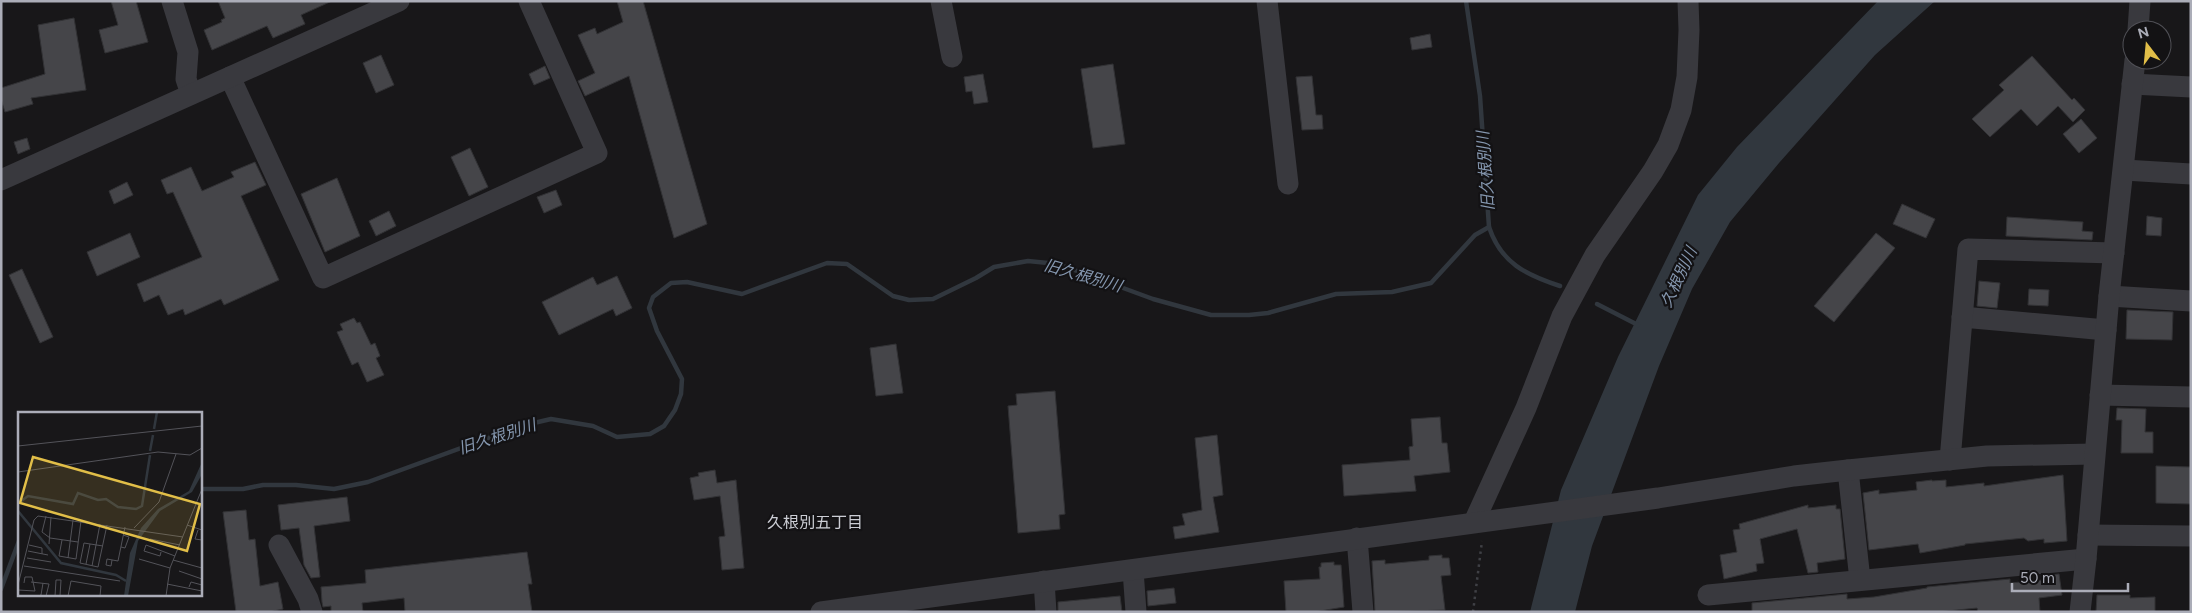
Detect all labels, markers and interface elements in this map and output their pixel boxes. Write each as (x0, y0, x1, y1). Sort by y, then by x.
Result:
north arrow (2122, 20, 2172, 70)
text: N (2136, 23, 2151, 43)
water label: 旧久根別川 (1473, 128, 1498, 212)
water label: 久根別川 (1656, 242, 1701, 310)
water label: 旧久根別川 (1042, 255, 1126, 296)
inset map (18, 412, 201, 596)
water label: 旧久根別川 (456, 414, 540, 458)
district label: 久根別五丁目 (767, 513, 863, 532)
scale bar (2012, 560, 2128, 592)
text: 50 m (2020, 569, 2055, 587)

